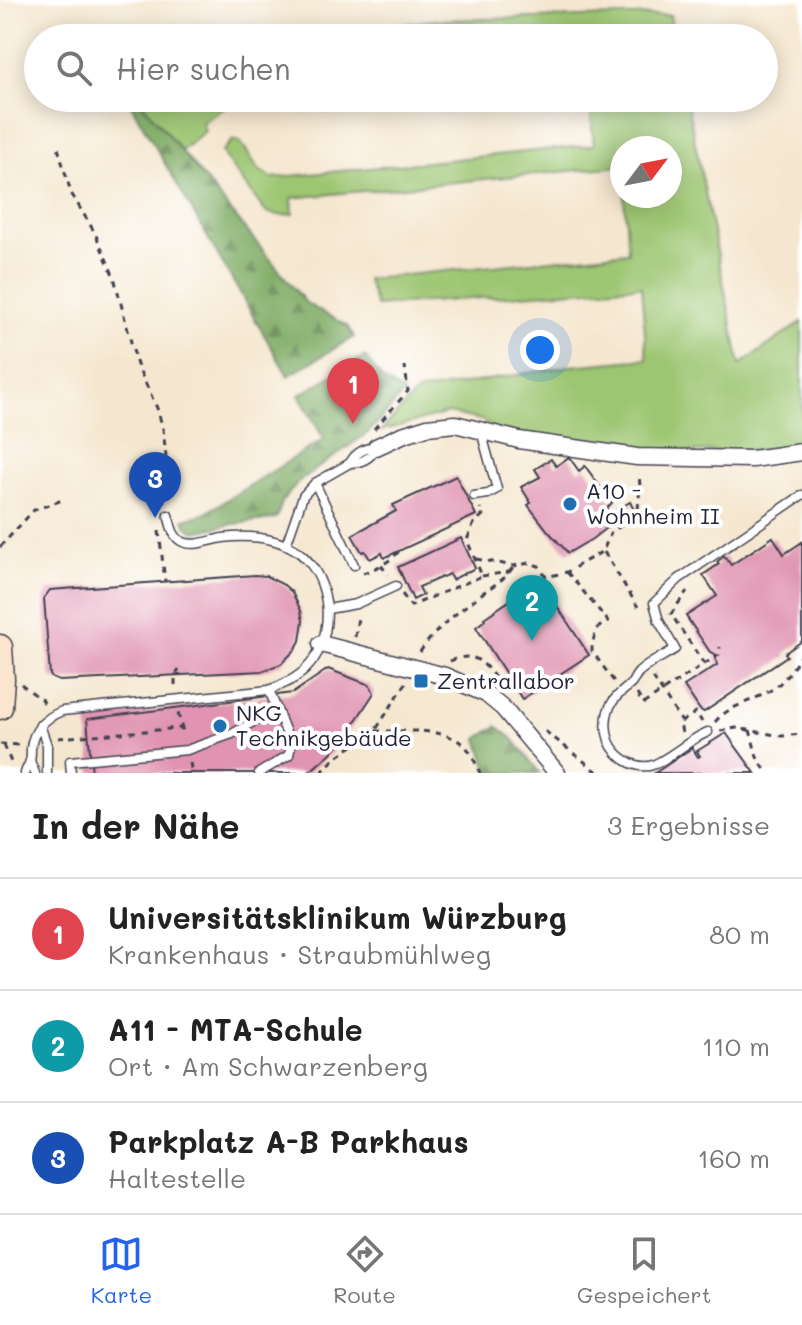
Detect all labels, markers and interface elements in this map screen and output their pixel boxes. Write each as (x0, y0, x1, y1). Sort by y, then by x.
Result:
search box (24, 24, 778, 112)
icon: search (52, 46, 96, 90)
text: Hier suchen (116, 48, 291, 88)
north arrow (610, 136, 682, 208)
your location (520, 330, 560, 370)
pin: 1 (327, 358, 379, 424)
pin: 3 (129, 452, 181, 518)
place label: A10 - Wohnheim II (586, 476, 720, 530)
marker: A10 - Wohnheim II (561, 495, 579, 513)
pin: 2 (506, 575, 558, 641)
place label: Zentrallabor (437, 666, 575, 695)
marker: Zentrallabor (412, 672, 430, 690)
place label: NKG Technikgebäude (236, 698, 412, 752)
marker: NKG Technikgebäude (211, 717, 229, 735)
text: In der Nähe (32, 803, 240, 848)
text: 3 Ergebnisse (607, 808, 770, 842)
text: Universitätsklinikum Würzburg (108, 897, 567, 937)
text: 1 (52, 917, 64, 951)
text: 80 m (709, 917, 770, 951)
text: Krankenhaus · Straubmühlweg (108, 937, 491, 971)
text: A11 - MTA-Schule (108, 1009, 363, 1049)
text: 2 (51, 1029, 65, 1063)
text: 110 m (702, 1029, 770, 1063)
text: Ort · Am Schwarzenberg (108, 1049, 428, 1083)
text: Parkplatz A-B Parkhaus (108, 1121, 469, 1161)
text: 3 (50, 1141, 66, 1175)
text: 160 m (698, 1141, 770, 1175)
text: Haltestelle (108, 1161, 246, 1195)
tab: Karte (91, 1232, 152, 1309)
tab: Route (333, 1232, 396, 1309)
tab: Gespeichert (577, 1232, 711, 1309)

